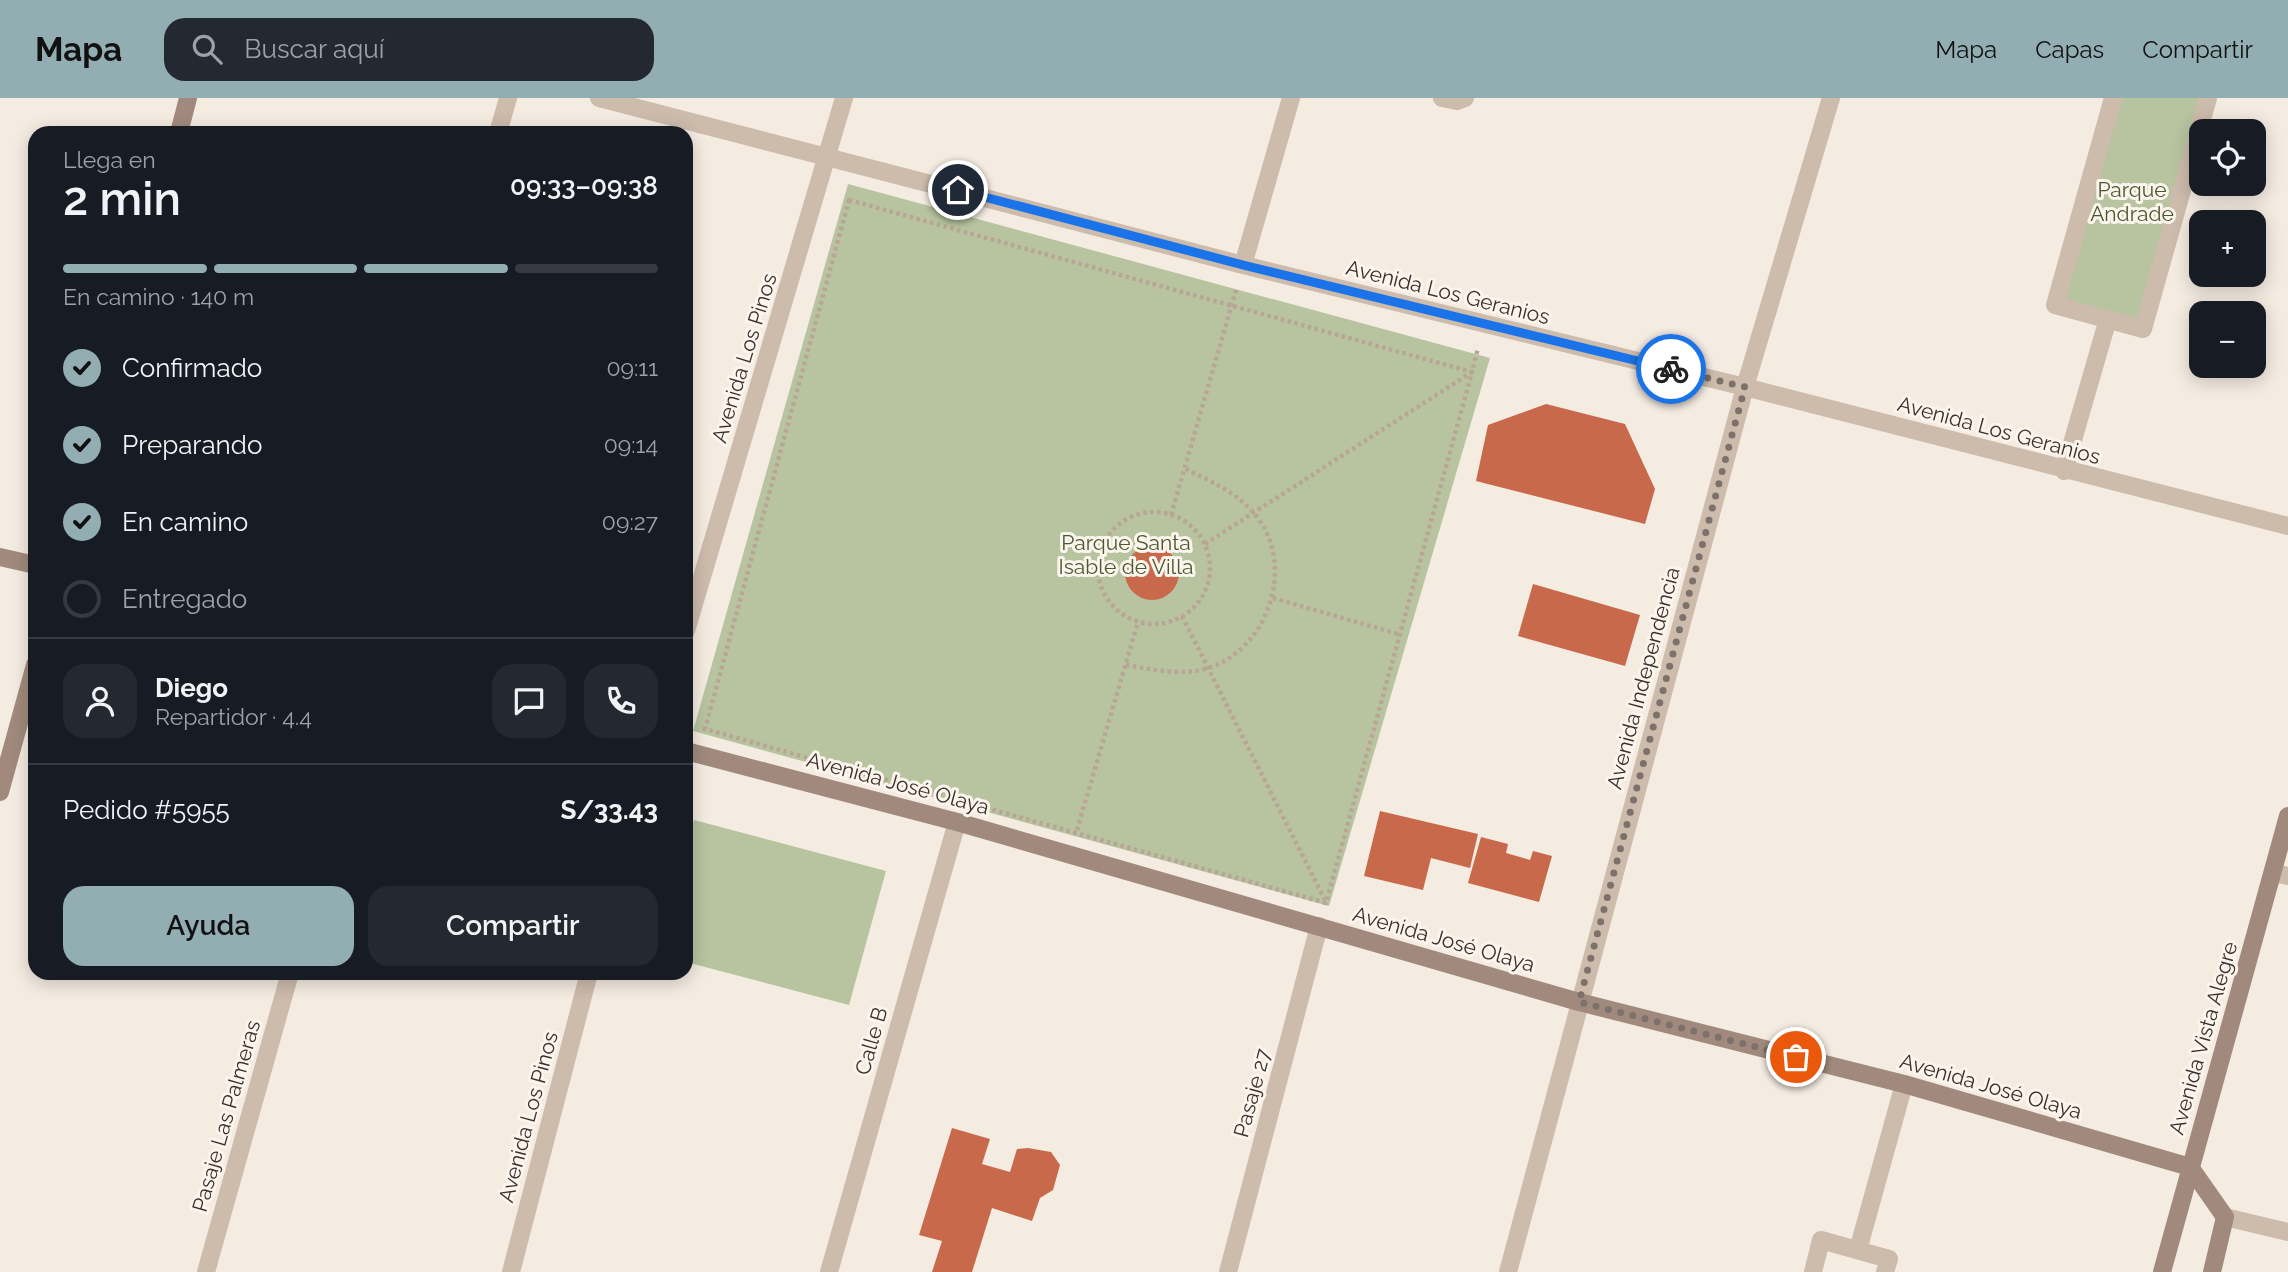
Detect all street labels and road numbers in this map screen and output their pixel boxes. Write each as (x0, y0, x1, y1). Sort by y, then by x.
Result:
street label: Avenida Los Geranios (1344, 255, 1552, 329)
street label: Avenida Los Pinos (706, 270, 782, 446)
street label: Avenida Los Geranios (1895, 391, 2103, 469)
street label: Avenida Independencia (1601, 564, 1685, 792)
street label: Avenida José Olaya (804, 747, 992, 819)
street label: Avenida José Olaya (1350, 901, 1538, 977)
street label: Avenida Vista Alegre (2164, 939, 2242, 1137)
street label: Calle B (849, 1004, 893, 1078)
street label: Pasaje Las Palmeras (187, 1017, 265, 1215)
street label: Avenida Los Pinos (493, 1029, 563, 1205)
street label: Pasaje 27 (1228, 1045, 1276, 1140)
street label: Avenida José Olaya (1897, 1048, 2085, 1124)

